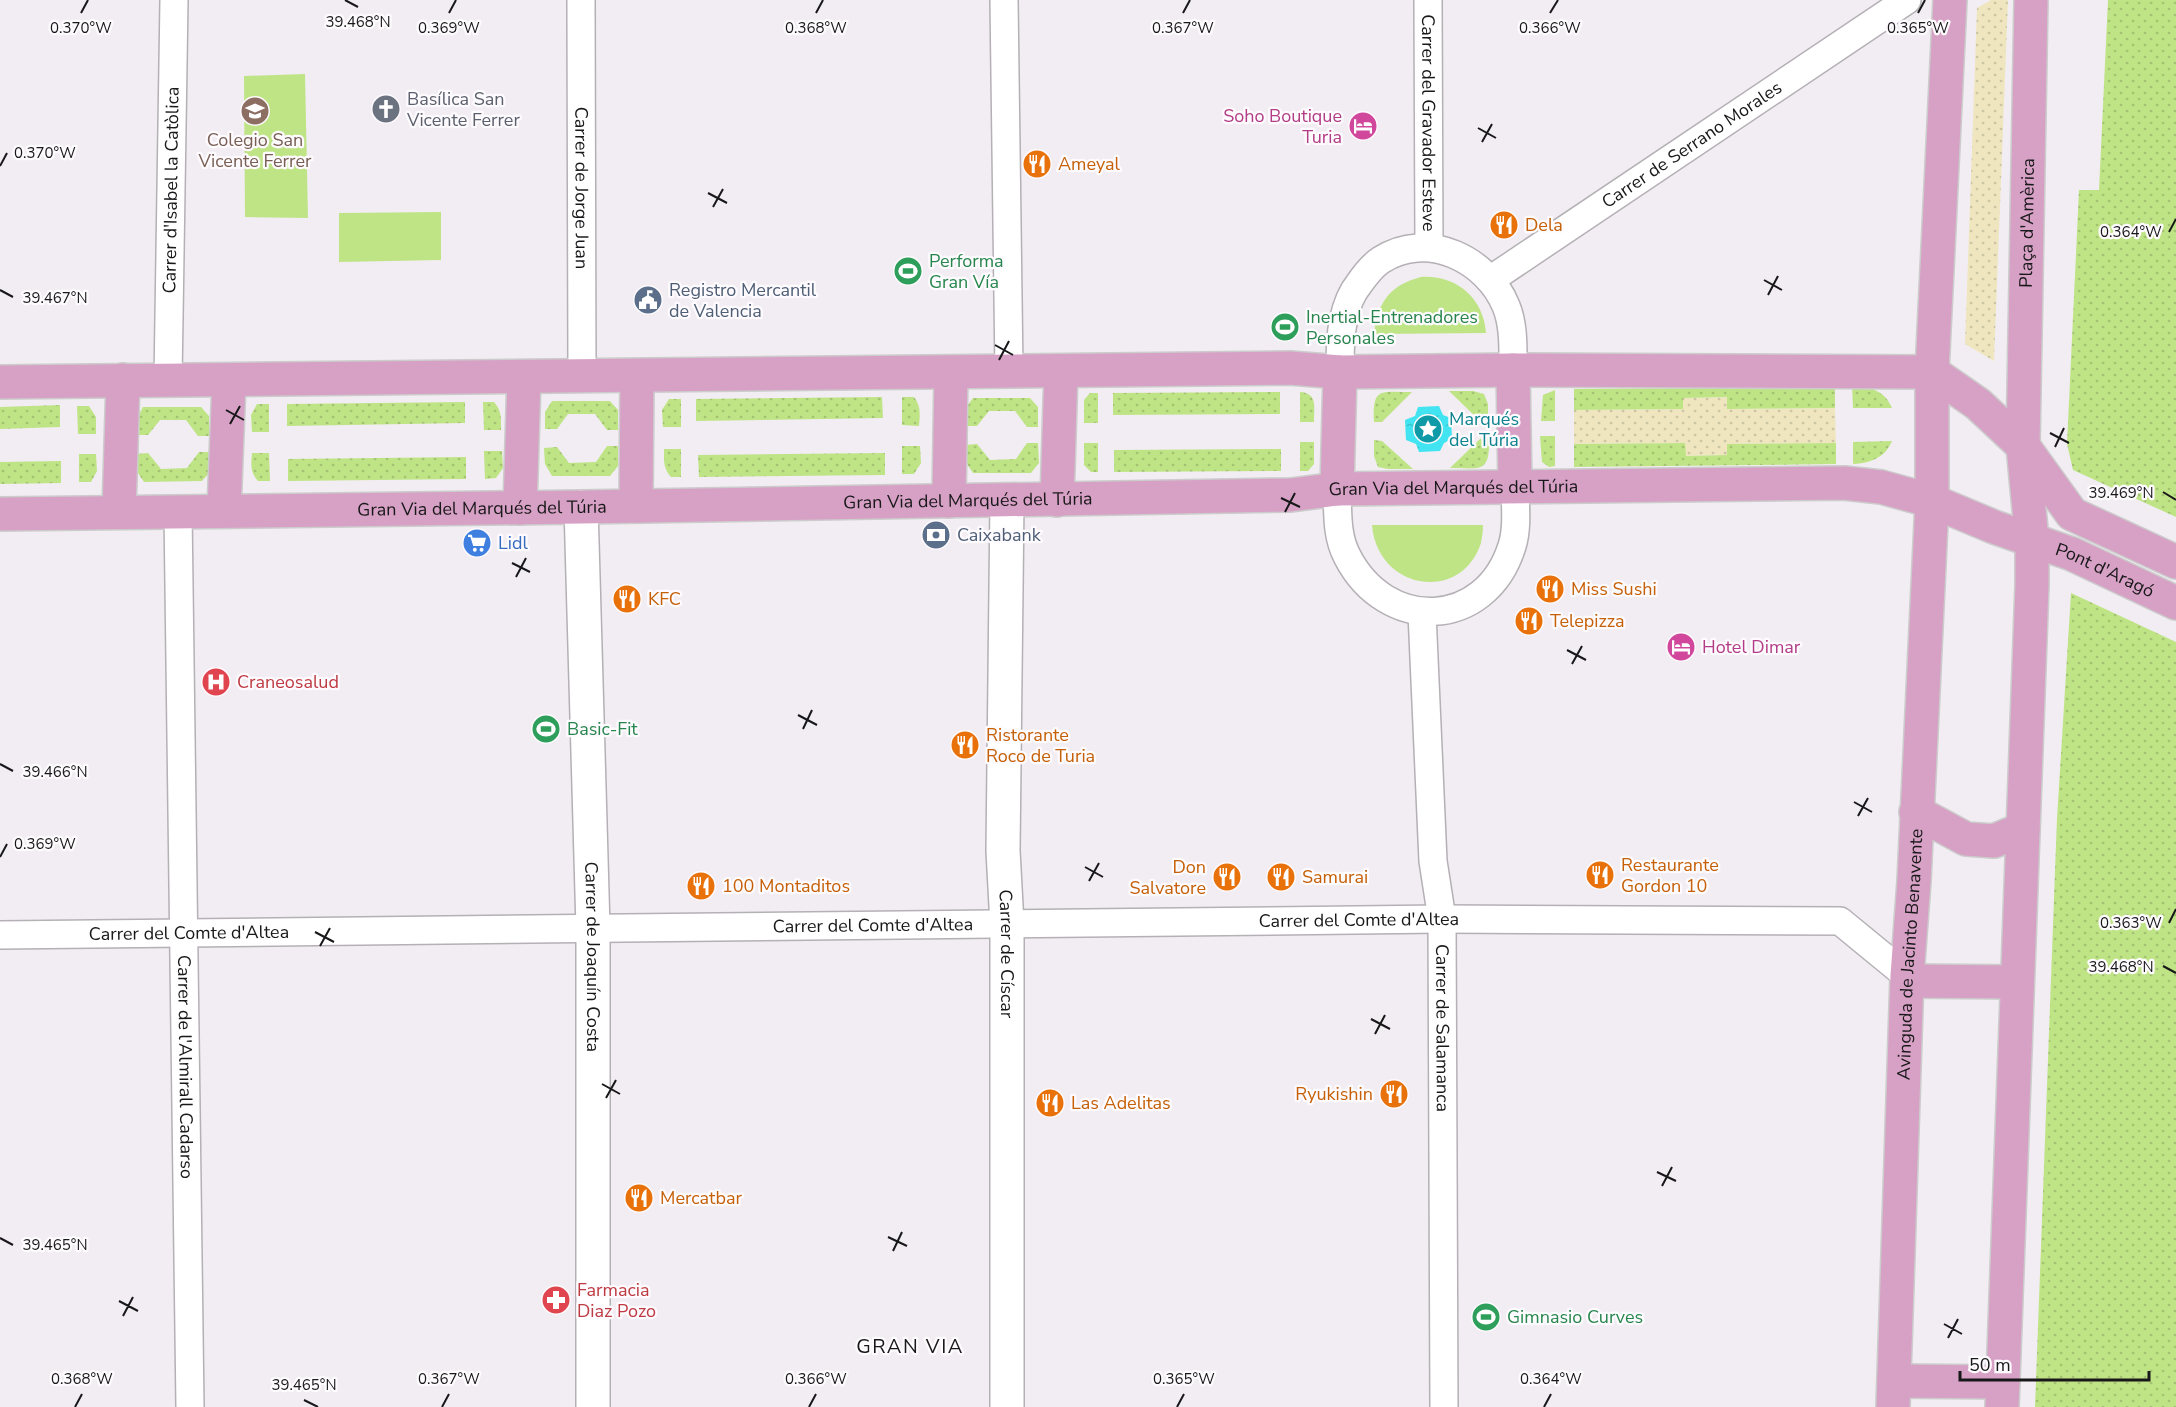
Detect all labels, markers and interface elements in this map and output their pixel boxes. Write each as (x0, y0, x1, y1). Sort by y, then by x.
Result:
text: 39.468°N (325, 12, 391, 32)
street label: Carrer del Gravador Esteve (1416, 14, 1441, 232)
text: 0.370°W (50, 18, 112, 38)
text: 0.369°W (418, 18, 480, 38)
text: 0.368°W (785, 18, 847, 38)
text: 0.367°W (1152, 18, 1214, 38)
text: 0.366°W (1519, 18, 1581, 38)
text: 0.365°W (1887, 18, 1949, 38)
street label: Carrer de Serrano Morales (1597, 75, 1787, 214)
street label: Carrer d'Isabel la Catòlica (157, 87, 185, 294)
place label: Basílica San Vicente Ferrer (406, 87, 520, 132)
church icon: Basílica San Vicente Ferrer (370, 93, 402, 125)
school or university icon: Colegio San Vicente Ferrer (239, 95, 271, 127)
place label: Soho Boutique Turia (1223, 104, 1342, 149)
street label: Carrer de Jorge Juan (569, 107, 594, 269)
hotel icon: Soho Boutique Turia (1347, 110, 1379, 142)
place label: Colegio San Vicente Ferrer (198, 128, 312, 173)
text: 0.370°W (14, 143, 76, 163)
restaurant icon: Ameyal (1021, 148, 1053, 180)
place label: Ameyal (1058, 152, 1121, 176)
street label: Plaça d'Amèrica (2014, 158, 2040, 288)
restaurant icon: Dela (1488, 209, 1520, 241)
place label: Dela (1525, 213, 1563, 237)
text: 0.364°W (2100, 222, 2162, 242)
place label: Performa Gran Vía (929, 249, 1004, 294)
sports icon: Performa Gran Vía (892, 255, 924, 287)
place label: Registro Mercantil de Valencia (669, 278, 817, 323)
public building icon: Registro Mercantil de Valencia (632, 284, 664, 316)
text: 39.467°N (22, 288, 88, 308)
place label: Inertial-Entrenadores Personales (1306, 305, 1478, 350)
sports icon: Inertial-Entrenadores Personales (1269, 311, 1301, 343)
place label: Marqués del Túria (1449, 407, 1519, 452)
place icon: Marqués del Túria (1412, 413, 1444, 445)
street label: Gran Via del Marqués del Túria (1327, 474, 1578, 502)
text: 39.469°N (2088, 483, 2154, 503)
street label: Gran Via del Marqués del Túria (843, 486, 1093, 515)
street label: Gran Via del Marqués del Túria (357, 495, 607, 522)
bank icon: Caixabank (920, 519, 952, 551)
place label: Caixabank (957, 523, 1042, 547)
supermarket icon: Lidl (461, 527, 493, 559)
place label: Lidl (498, 531, 528, 555)
street label: Pont d'Aragó (2052, 537, 2158, 603)
restaurant icon: Miss Sushi (1534, 573, 1566, 605)
place label: Miss Sushi (1571, 577, 1657, 601)
restaurant icon: KFC (611, 583, 643, 615)
place label: KFC (648, 587, 681, 611)
restaurant icon: Telepizza (1513, 605, 1545, 637)
place label: Telepizza (1550, 609, 1625, 633)
hotel icon: Hotel Dimar (1665, 631, 1697, 663)
place label: Hotel Dimar (1702, 635, 1801, 659)
hospital icon: Craneosalud (200, 666, 232, 698)
place label: Craneosalud (237, 670, 339, 694)
sports icon: Basic-Fit (530, 713, 562, 745)
place label: Basic-Fit (567, 717, 638, 741)
place label: Ristorante Roco de Turia (986, 723, 1095, 768)
restaurant icon: Ristorante Roco de Turia (949, 729, 981, 761)
text: 39.466°N (22, 762, 88, 782)
street label: Avinguda de Jacinto Benavente (1892, 828, 1928, 1080)
text: 0.369°W (14, 834, 76, 854)
place label: Restaurante Gordon 10 (1621, 853, 1719, 898)
place label: Don Salvatore (1130, 855, 1206, 900)
restaurant icon: Restaurante Gordon 10 (1584, 859, 1616, 891)
street label: Carrer de Joaquín Costa (579, 861, 605, 1052)
restaurant icon: Don Salvatore (1211, 861, 1243, 893)
restaurant icon: Samurai (1265, 861, 1297, 893)
place label: Samurai (1302, 865, 1368, 889)
restaurant icon: 100 Montaditos (685, 870, 717, 902)
place label: 100 Montaditos (722, 874, 850, 898)
street label: Carrer de Císcar (993, 889, 1019, 1019)
street label: Carrer del Comte d'Altea (1259, 907, 1459, 933)
street label: Carrer del Comte d'Altea (773, 912, 973, 938)
text: 0.363°W (2100, 913, 2162, 933)
street label: Carrer del Comte d'Altea (89, 920, 289, 946)
street label: Carrer de Salamanca (1430, 944, 1455, 1112)
street label: Carrer de l'Almirall Cadarso (172, 955, 199, 1179)
text: 39.468°N (2088, 957, 2154, 977)
restaurant icon: Ryukishin (1378, 1078, 1410, 1110)
place label: Ryukishin (1295, 1082, 1373, 1106)
restaurant icon: Las Adelitas (1034, 1087, 1066, 1119)
place label: Las Adelitas (1071, 1091, 1171, 1115)
restaurant icon: Mercatbar (623, 1182, 655, 1214)
place label: Mercatbar (660, 1186, 742, 1210)
text: 39.465°N (22, 1235, 88, 1255)
place label: Farmacia Diaz Pozo (577, 1278, 656, 1323)
pharmacy icon: Farmacia Diaz Pozo (540, 1284, 572, 1316)
sports icon: Gimnasio Curves (1470, 1301, 1502, 1333)
place label: Gimnasio Curves (1507, 1305, 1643, 1329)
district label: GRAN VIA (856, 1333, 964, 1360)
scale bar (1960, 1344, 2149, 1382)
text: 50 m (1969, 1353, 2011, 1377)
text: 0.368°W (51, 1369, 113, 1389)
text: 0.367°W (418, 1369, 480, 1389)
text: 0.366°W (785, 1369, 847, 1389)
text: 0.365°W (1153, 1369, 1215, 1389)
text: 0.364°W (1520, 1369, 1582, 1389)
text: 39.465°N (271, 1375, 337, 1395)

